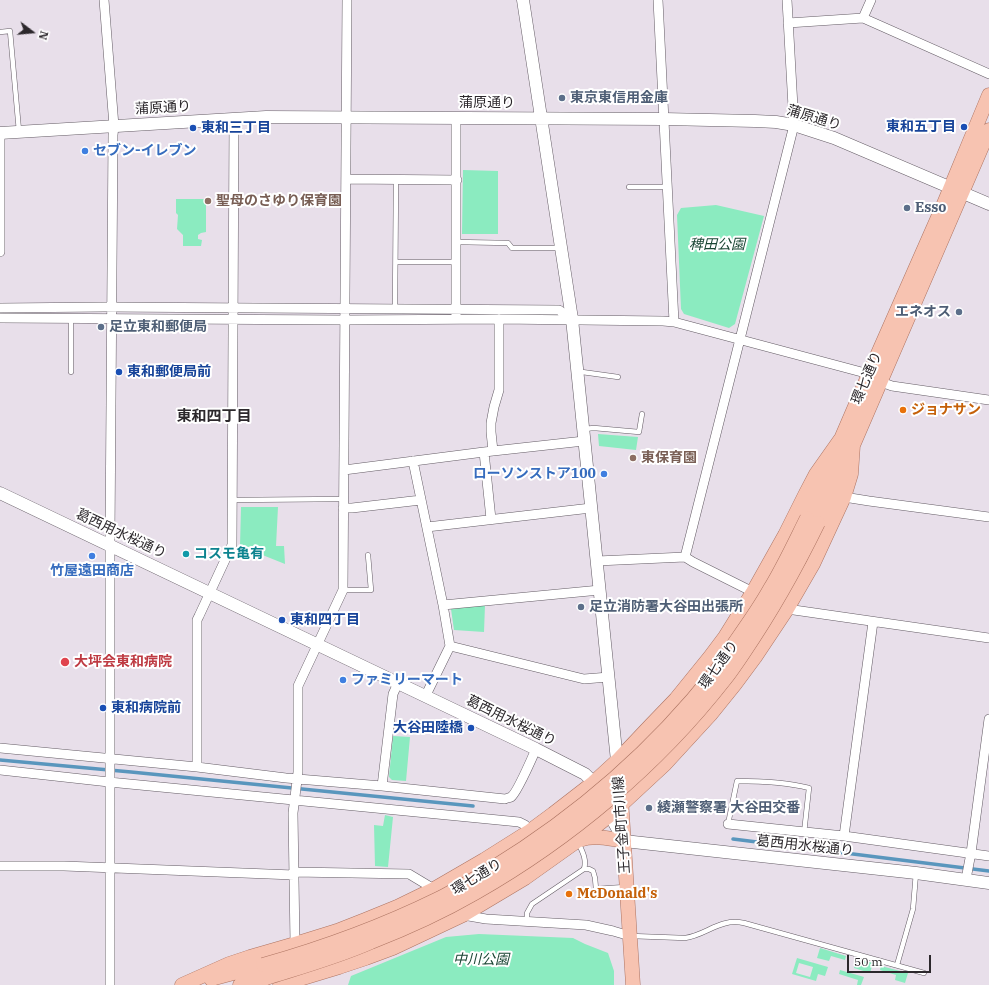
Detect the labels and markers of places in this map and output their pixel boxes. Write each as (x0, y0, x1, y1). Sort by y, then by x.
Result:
place label: 東京東信用金庫 (570, 90, 668, 106)
marker: 東京東信用金庫 (557, 93, 567, 103)
place label: 東和五丁目 (886, 119, 956, 135)
place label: 東和三丁目 (201, 120, 271, 136)
marker: 東和五丁目 (959, 122, 969, 132)
marker: 東和三丁目 (188, 123, 198, 133)
place label: セブン-イレブン (93, 143, 197, 159)
marker: セブン-イレブン (80, 146, 90, 156)
place label: 聖母のさゆり保育園 (216, 193, 342, 209)
marker: 聖母のさゆり保育園 (203, 196, 213, 206)
place label: Esso (915, 200, 946, 216)
marker: Esso (902, 203, 912, 213)
place label: エネオス (895, 304, 951, 320)
marker: エネオス (954, 307, 964, 317)
place label: 足立東和郵便局 (109, 319, 207, 335)
marker: 足立東和郵便局 (96, 322, 106, 332)
place label: 東和郵便局前 (127, 364, 211, 380)
marker: 東和郵便局前 (114, 367, 124, 377)
place label: ジョナサン (911, 402, 981, 418)
marker: ジョナサン (898, 405, 908, 415)
place label: 東保育園 (641, 450, 697, 466)
marker: 東保育園 (628, 453, 638, 463)
place label: ローソンストア100 (473, 466, 596, 482)
marker: ローソンストア100 (599, 469, 609, 479)
place label: コスモ亀有 (194, 546, 264, 562)
marker: コスモ亀有 (181, 549, 191, 559)
marker: 竹屋遠田商店 (87, 551, 97, 561)
place label: 竹屋遠田商店 (50, 563, 134, 579)
place label: 足立消防署大谷田出張所 (589, 599, 743, 615)
marker: 足立消防署大谷田出張所 (576, 602, 586, 612)
place label: 東和四丁目 (290, 612, 360, 628)
marker: 東和四丁目 (277, 615, 287, 625)
place label: 大坪会東和病院 (74, 654, 172, 670)
marker: 大坪会東和病院 (59, 656, 71, 668)
place label: ファミリーマート (351, 672, 463, 688)
marker: ファミリーマート (338, 675, 348, 685)
place label: 東和病院前 (111, 700, 181, 716)
marker: 東和病院前 (98, 703, 108, 713)
place label: 大谷田陸橋 (393, 720, 463, 736)
marker: 大谷田陸橋 (466, 723, 476, 733)
place label: 綾瀬警察署 大谷田交番 (657, 800, 800, 816)
marker: 綾瀬警察署 大谷田交番 (644, 803, 654, 813)
place label: McDonald's (577, 886, 657, 902)
marker: McDonald's (564, 889, 574, 899)

